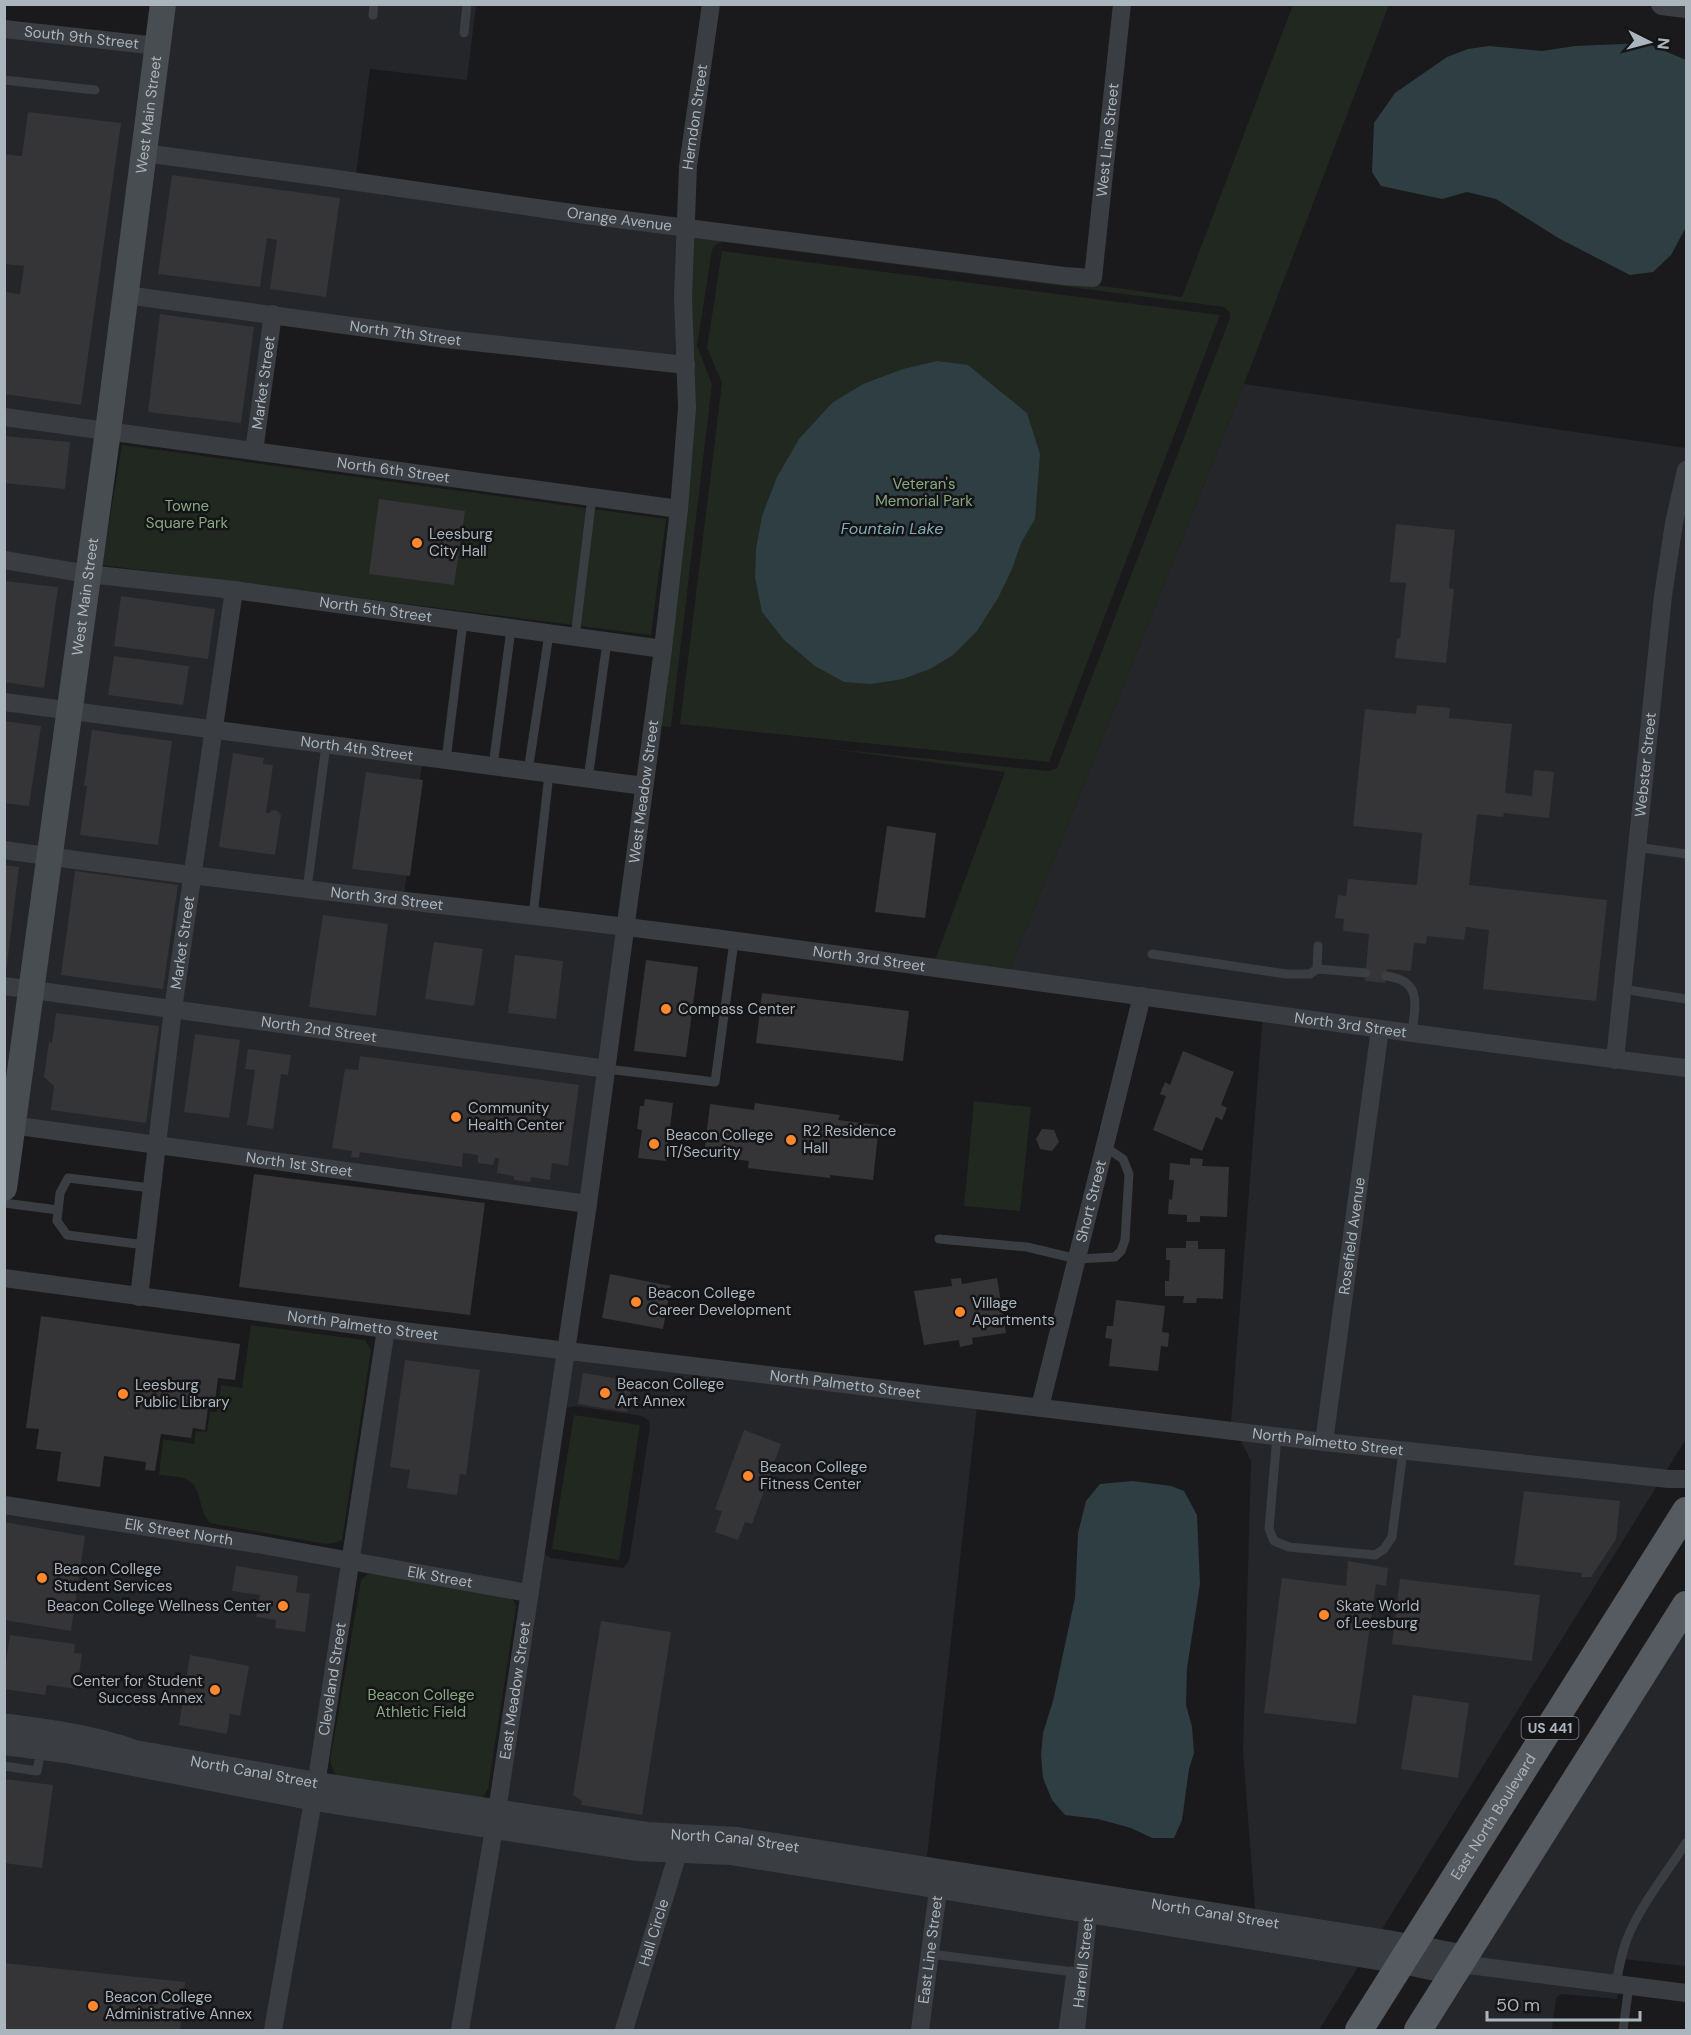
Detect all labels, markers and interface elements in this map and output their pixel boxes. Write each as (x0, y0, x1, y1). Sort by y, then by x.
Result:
north arrow (1619, 12, 1679, 72)
street label: South 9th Street (23, 21, 140, 54)
text: N (1652, 37, 1674, 50)
street label: West Main Street (131, 54, 166, 175)
street label: Herndon Street (678, 63, 712, 171)
street label: West Line Street (1092, 82, 1124, 198)
street label: Orange Avenue (566, 202, 673, 236)
street label: North 7th Street (348, 316, 462, 351)
street label: Market Street (247, 335, 280, 431)
street label: North 6th Street (336, 452, 451, 488)
park label: Veteran's Memorial Park (875, 474, 973, 511)
park label: Towne Square Park (146, 496, 229, 533)
water label: Fountain Lake (841, 518, 943, 539)
place label: Leesburg City Hall (429, 524, 493, 561)
street label: West Main Street (67, 536, 103, 657)
marker: Leesburg City Hall (410, 536, 424, 550)
street label: North 5th Street (318, 592, 433, 627)
street label: Webster Street (1630, 711, 1661, 818)
street label: West Meadow Street (624, 718, 663, 865)
street label: North 4th Street (299, 731, 415, 766)
street label: North 3rd Street (329, 882, 445, 915)
street label: Market Street (166, 895, 199, 991)
street label: North 3rd Street (812, 941, 927, 976)
place label: Compass Center (678, 999, 796, 1019)
marker: Compass Center (659, 1002, 673, 1016)
street label: North 3rd Street (1293, 1008, 1408, 1043)
street label: North 2nd Street (260, 1012, 378, 1047)
place label: Community Health Center (468, 1098, 565, 1135)
marker: Community Health Center (449, 1110, 463, 1124)
place label: R2 Residence Hall (803, 1121, 896, 1158)
place label: Beacon College IT/Security (666, 1125, 773, 1162)
marker: R2 Residence Hall (784, 1133, 798, 1147)
marker: Beacon College IT/Security (647, 1137, 661, 1151)
street label: North 1st Street (245, 1147, 354, 1182)
street label: Short Street (1071, 1158, 1111, 1245)
street label: Rosefield Avenue (1334, 1176, 1370, 1296)
place label: Beacon College Career Development (648, 1283, 791, 1320)
place label: Village Apartments (972, 1293, 1055, 1330)
marker: Beacon College Career Development (629, 1295, 643, 1309)
marker: Village Apartments (953, 1305, 967, 1319)
street label: North Palmetto Street (286, 1306, 439, 1345)
street label: North Palmetto Street (769, 1365, 922, 1403)
place label: Beacon College Art Annex (617, 1374, 724, 1411)
place label: Leesburg Public Library (135, 1375, 230, 1412)
marker: Beacon College Art Annex (598, 1386, 612, 1400)
marker: Leesburg Public Library (116, 1387, 130, 1401)
street label: North Palmetto Street (1251, 1423, 1405, 1460)
place label: Beacon College Fitness Center (760, 1457, 867, 1494)
marker: Beacon College Fitness Center (741, 1469, 755, 1483)
street label: Elk Street North (123, 1514, 234, 1550)
place label: Beacon College Student Services (54, 1559, 173, 1596)
street label: Elk Street (406, 1561, 474, 1593)
marker: Beacon College Student Services (35, 1571, 49, 1585)
place label: Beacon College Wellness Center (47, 1596, 271, 1616)
place label: Skate World of Leesburg (1336, 1596, 1419, 1633)
marker: Beacon College Wellness Center (276, 1599, 290, 1613)
marker: Skate World of Leesburg (1317, 1608, 1331, 1622)
street label: East Meadow Street (495, 1620, 535, 1761)
street label: Cleveland Street (314, 1621, 351, 1737)
place label: Center for Student Success Annex (73, 1671, 204, 1708)
marker: Center for Student Success Annex (208, 1683, 222, 1697)
park label: Beacon College Athletic Field (367, 1685, 475, 1722)
road number: US 441 (1522, 1717, 1578, 1739)
street label: East North Boulevard (1446, 1750, 1541, 1884)
street label: North Canal Street (189, 1751, 319, 1793)
street label: North Canal Street (670, 1824, 801, 1858)
street label: East Line Street (913, 1894, 947, 2005)
street label: North Canal Street (1150, 1894, 1281, 1934)
street label: Hall Circle (634, 1896, 673, 1968)
street label: Harrell Street (1068, 1916, 1098, 2009)
scale bar (1487, 1984, 1640, 2022)
place label: Beacon College Administrative Annex (105, 1987, 253, 2024)
text: 50 m (1496, 1993, 1540, 2017)
marker: Beacon College Administrative Annex (86, 1999, 100, 2013)

